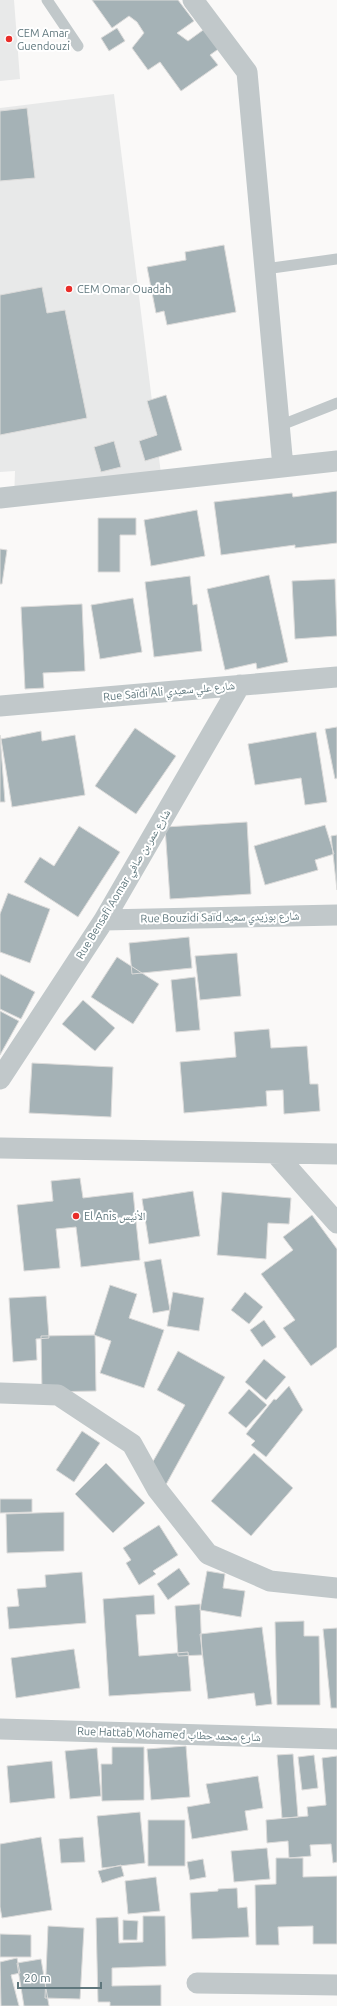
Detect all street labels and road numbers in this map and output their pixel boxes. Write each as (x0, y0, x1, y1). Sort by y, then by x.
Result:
street label: Rue Saïdi Ali شارع علي سعيدي (103, 679, 236, 706)
street label: Rue Bensafi Aomar شارع عمر بن صافي (73, 807, 175, 962)
street label: Rue Bouzidi Saïd شارع بوزيدي سعيد (140, 910, 300, 927)
street label: Rue Hattab Mohamed شارع محمد حطاب (77, 1725, 261, 1744)

